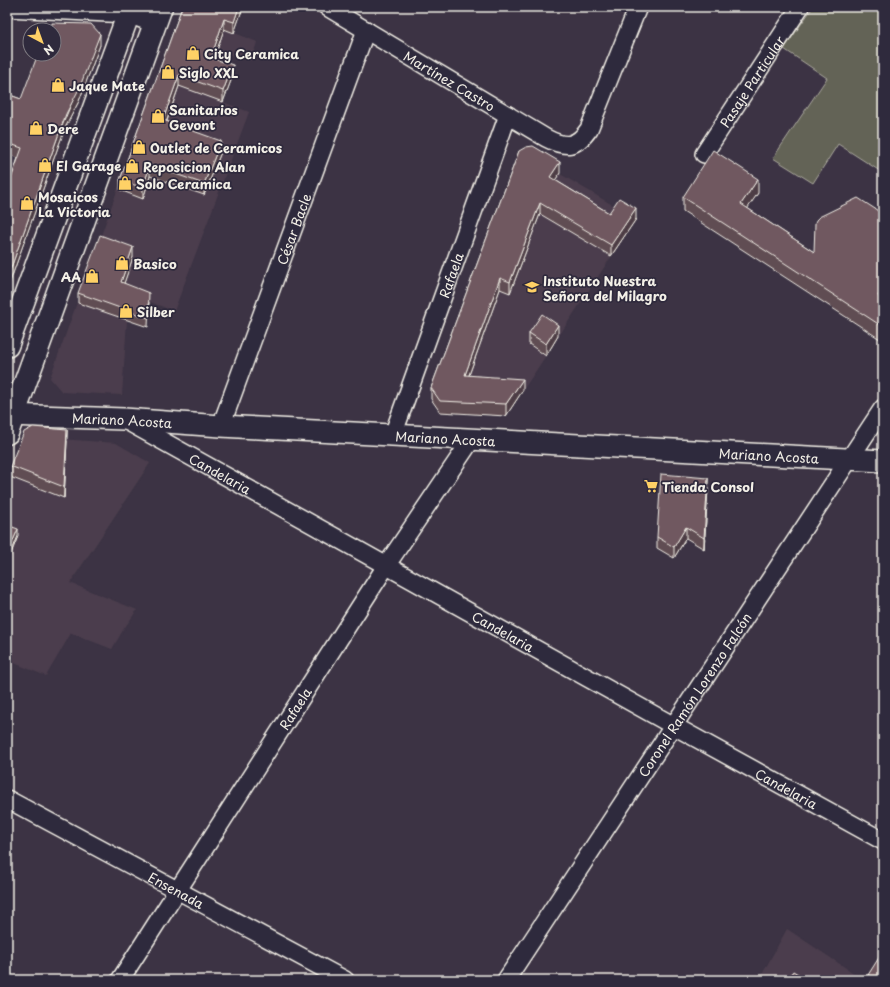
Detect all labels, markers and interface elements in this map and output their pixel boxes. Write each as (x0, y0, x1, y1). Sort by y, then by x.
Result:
north arrow (22, 22, 62, 62)
street label: Pasaje Particular (715, 31, 789, 131)
text: N (40, 41, 58, 59)
place label: City Ceramica (204, 44, 299, 63)
shop icon: City Ceramica (185, 45, 201, 61)
street label: Martínez Castro (400, 46, 499, 115)
place label: Siglo XXL (179, 63, 239, 82)
shop icon: Siglo XXL (160, 64, 176, 80)
place label: Jaque Mate (69, 76, 145, 95)
shop icon: Jaque Mate (50, 77, 66, 93)
place label: Sanitarios Gevont (169, 100, 238, 134)
shop icon: Sanitarios Gevont (150, 108, 166, 124)
place label: Dere (47, 119, 79, 138)
shop icon: Dere (28, 120, 44, 136)
place label: Outlet de Ceramicos (150, 138, 282, 157)
shop icon: Outlet de Ceramicos (131, 139, 147, 155)
place label: El Garage (56, 156, 121, 175)
shop icon: El Garage (37, 157, 53, 173)
place label: Reposicion Alan (143, 157, 245, 176)
shop icon: Reposicion Alan (124, 158, 140, 174)
place label: Solo Ceramica (136, 174, 232, 193)
shop icon: Solo Ceramica (117, 175, 133, 191)
place label: Mosaicos La Victoria (38, 187, 111, 221)
street label: César Bacle (271, 190, 315, 267)
shop icon: Mosaicos La Victoria (19, 195, 35, 211)
street label: Rafaela (434, 249, 468, 300)
place label: Basico (133, 254, 177, 273)
shop icon: Basico (114, 255, 130, 271)
place label: AA (61, 267, 81, 286)
shop icon: AA (84, 268, 100, 284)
place label: Instituto Nuestra Señora del Milagro (543, 271, 667, 305)
school or university icon: Instituto Nuestra Señora del Milagro (524, 279, 540, 295)
place label: Silber (137, 302, 175, 321)
shop icon: Silber (118, 303, 134, 319)
street label: Mariano Acosta (72, 408, 174, 432)
street label: Mariano Acosta (395, 426, 497, 450)
street label: Mariano Acosta (718, 443, 820, 467)
street label: Candelaria (186, 448, 255, 498)
place label: Tienda Consol (662, 477, 754, 496)
supermarket icon: Tienda Consol (643, 478, 659, 494)
street label: Candelaria (469, 606, 538, 656)
street label: Coronel Ramón Lorenzo Falcón (633, 609, 755, 780)
street label: Rafaela (274, 683, 316, 733)
street label: Candelaria (752, 763, 822, 813)
street label: Ensenada (145, 867, 208, 913)

